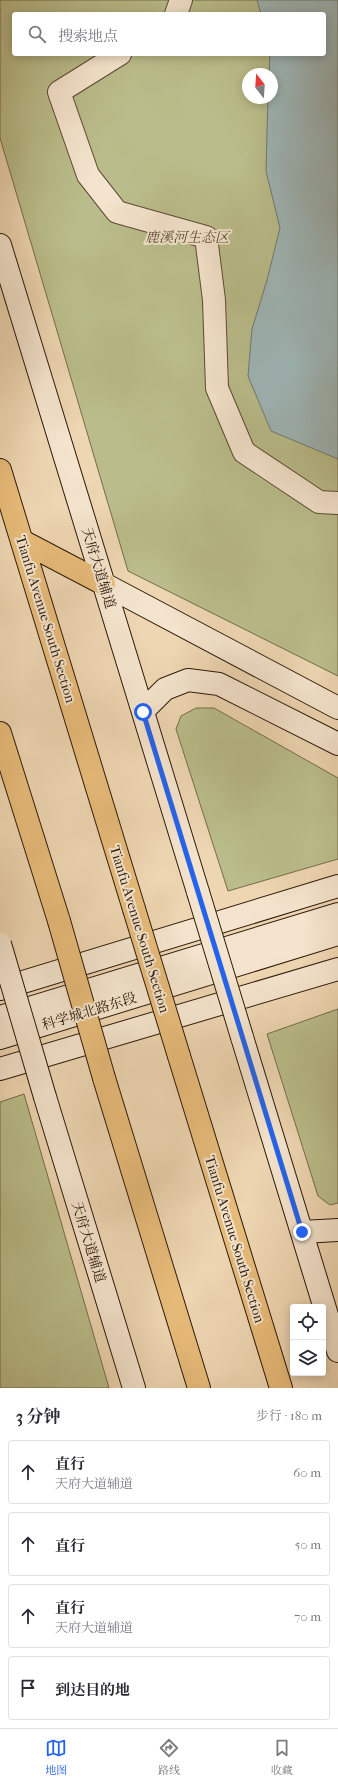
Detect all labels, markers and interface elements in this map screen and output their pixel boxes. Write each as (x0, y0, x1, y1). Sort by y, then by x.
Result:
search box (12, 12, 326, 56)
icon: search (26, 23, 48, 45)
text: 搜索地点 (58, 27, 118, 45)
north arrow (242, 68, 278, 104)
park label: 鹿溪河生态区 (145, 229, 231, 246)
street label: 天府大道辅道 (78, 525, 119, 611)
street label: Tianfu Avenue South Section (12, 533, 79, 705)
route start (134, 703, 152, 721)
street label: Tianfu Avenue South Section (106, 843, 173, 1015)
street label: 科学城北路东段 (40, 989, 138, 1034)
street label: Tianfu Avenue South Section (201, 1153, 268, 1325)
street label: 天府大道辅道 (68, 1199, 109, 1285)
route end (293, 1223, 311, 1241)
map controls (290, 1304, 326, 1376)
button: locate (290, 1304, 326, 1340)
button: layers (290, 1340, 326, 1376)
text: 3 分钟 (16, 1406, 61, 1426)
text: 步行 · 180 m (256, 1408, 322, 1423)
text: 直行 (55, 1455, 85, 1473)
icon: ahead (17, 1461, 39, 1483)
text: 60 m (293, 1465, 321, 1480)
text: 天府大道辅道 (55, 1476, 133, 1491)
icon: ahead (17, 1533, 39, 1555)
text: 直行 (55, 1537, 85, 1555)
text: 50 m (295, 1537, 321, 1552)
text: 直行 (55, 1599, 85, 1617)
icon: ahead (17, 1605, 39, 1627)
text: 70 m (294, 1609, 321, 1624)
text: 天府大道辅道 (55, 1620, 133, 1635)
icon: arrive (17, 1677, 39, 1699)
text: 到达目的地 (55, 1681, 130, 1699)
tab: 地图 (45, 1737, 67, 1777)
tab: 路线 (158, 1737, 180, 1777)
tab: 收藏 (271, 1737, 293, 1777)

